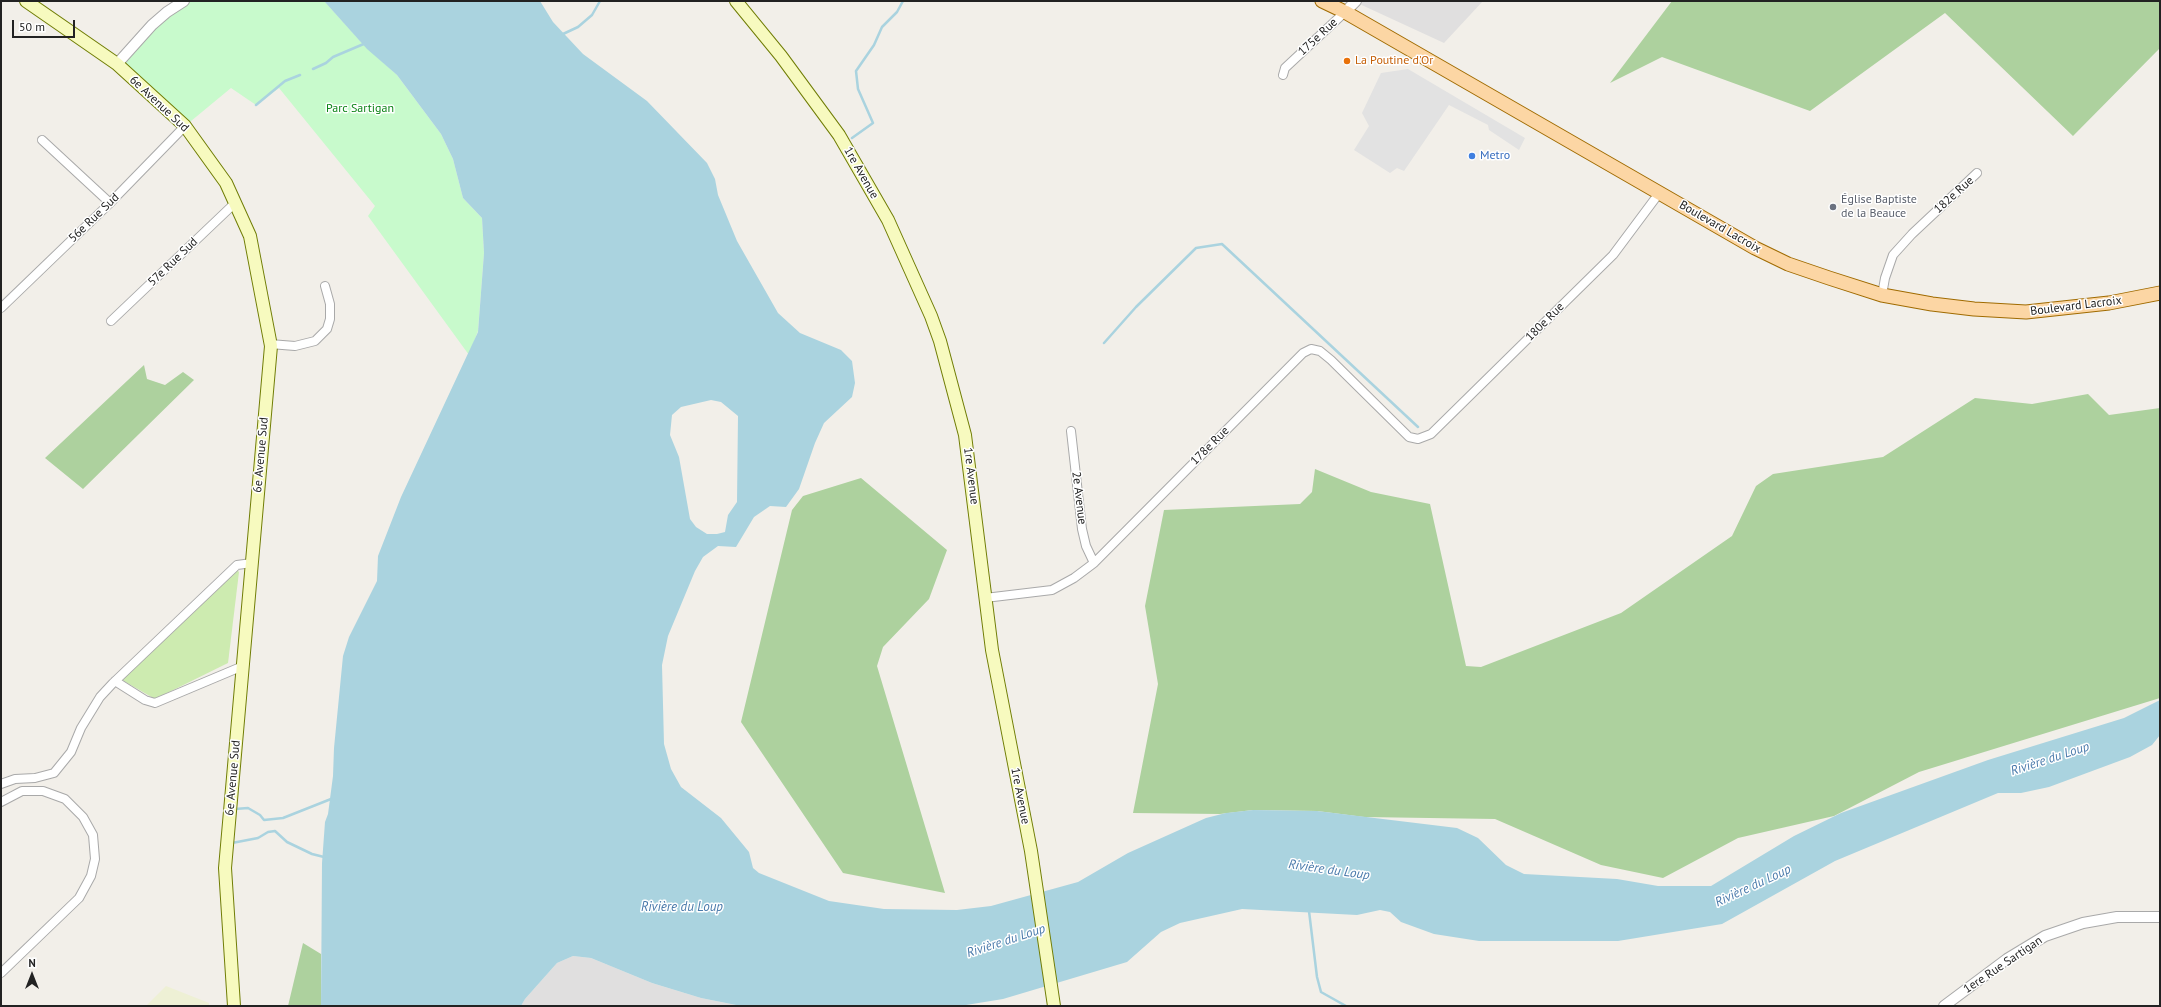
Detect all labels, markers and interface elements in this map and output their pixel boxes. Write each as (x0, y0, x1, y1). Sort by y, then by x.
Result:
scale bar (14, 12, 77, 38)
street label: 175e Rue (1295, 15, 1341, 59)
text: 50 m (19, 19, 45, 34)
place label: La Poutine d'Or (1355, 54, 1433, 68)
marker: La Poutine d'Or (1342, 56, 1352, 66)
street label: 6e Avenue Sud (126, 73, 192, 135)
park label: Parc Sartigan (326, 102, 394, 116)
street label: 1re Avenue (840, 145, 882, 201)
place label: Metro (1480, 149, 1510, 163)
marker: Metro (1467, 151, 1477, 161)
street label: 182e Rue (1931, 173, 1977, 217)
street label: 56e Rue Sud (66, 190, 122, 246)
place label: Église Baptiste de la Beauce (1841, 193, 1917, 221)
street label: Boulevard Lacroix (1677, 198, 1763, 256)
marker: Église Baptiste de la Beauce (1828, 202, 1838, 212)
street label: 57e Rue Sud (145, 235, 201, 289)
street label: Boulevard Lacroix (2029, 293, 2123, 319)
street label: 180e Rue (1523, 300, 1567, 344)
street label: 6e Avenue Sud (251, 417, 271, 493)
street label: 178e Rue (1188, 424, 1232, 468)
street label: 1re Avenue (960, 447, 982, 505)
street label: 2e Avenue (1069, 471, 1089, 525)
water label: Rivière du Loup (2009, 739, 2091, 779)
street label: 6e Avenue Sud (223, 740, 243, 816)
street label: 1re Avenue (1007, 766, 1033, 826)
water label: Rivière du Loup (1287, 857, 1371, 883)
water label: Rivière du Loup (1713, 862, 1793, 910)
water label: Rivière du Loup (641, 899, 723, 915)
water label: Rivière du Loup (965, 921, 1047, 961)
street label: 1ere Rue Sartigan (1961, 933, 2045, 997)
north arrow (12, 955, 52, 995)
text: N (28, 956, 36, 970)

